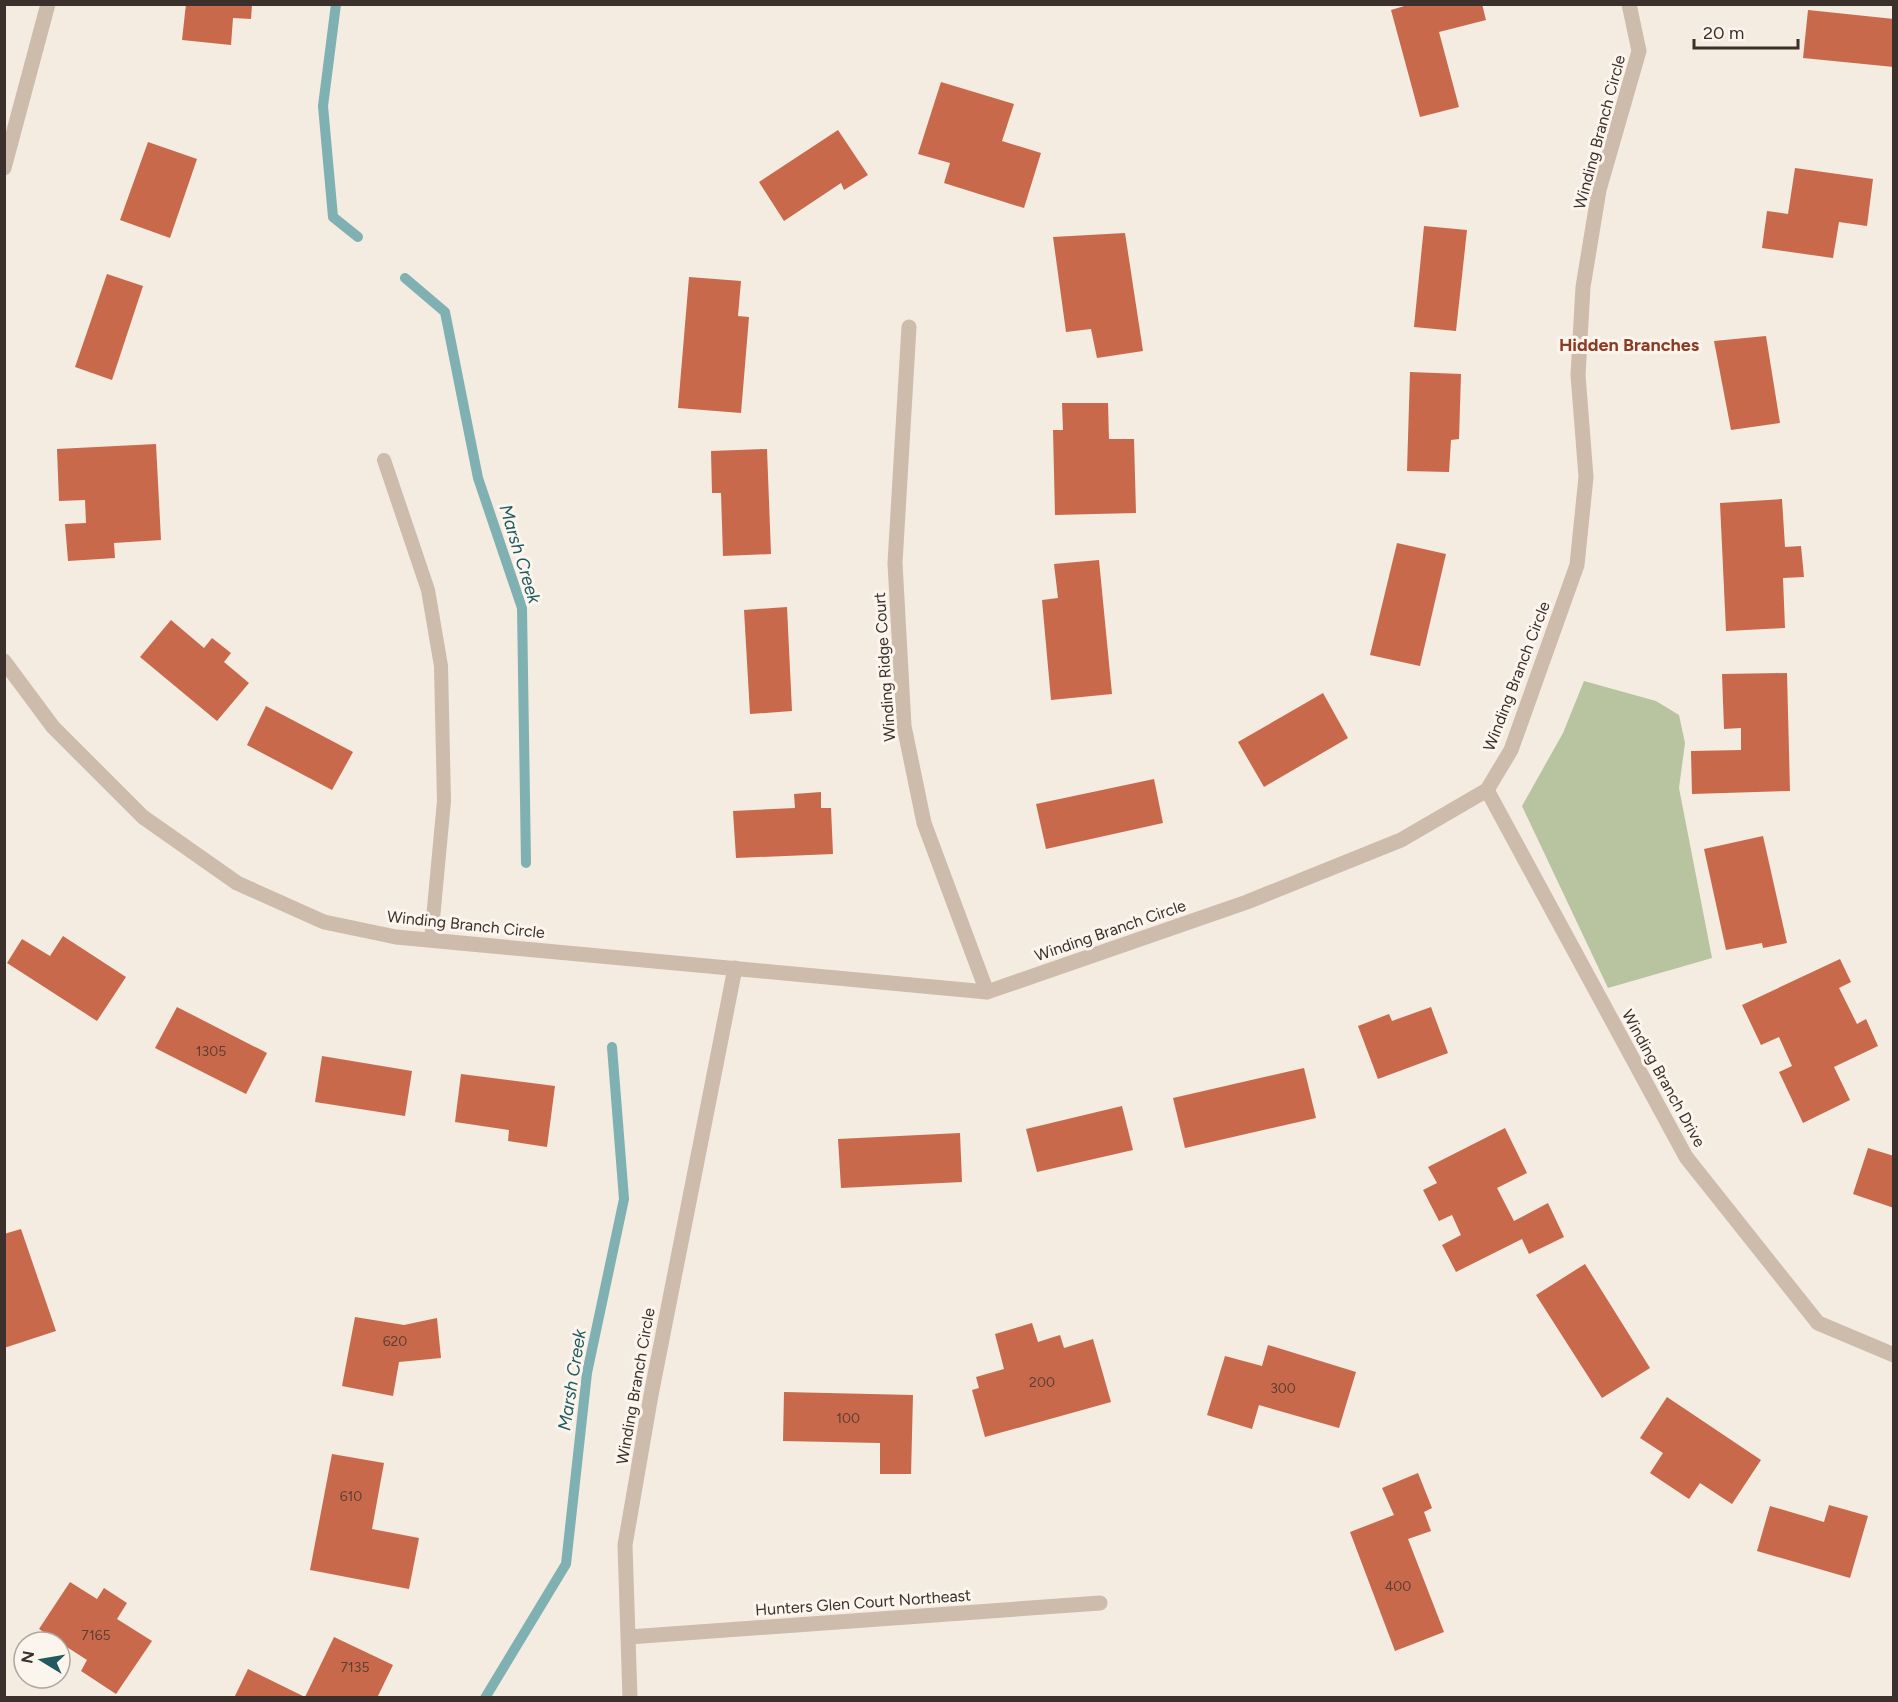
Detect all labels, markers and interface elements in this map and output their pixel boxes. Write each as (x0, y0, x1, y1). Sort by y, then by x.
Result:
scale bar (1694, 12, 1798, 50)
text: 20 m (1703, 22, 1744, 44)
street label: Winding Branch Circle (1570, 53, 1629, 211)
district label: Hidden Branches (1559, 334, 1700, 356)
water label: Marsh Creek (495, 502, 546, 607)
street label: Winding Ridge Court (870, 592, 899, 742)
street label: Winding Branch Circle (1479, 598, 1554, 754)
street label: Winding Branch Circle (1032, 896, 1189, 965)
street label: Winding Branch Circle (386, 907, 546, 942)
street label: Winding Branch Drive (1618, 1006, 1709, 1150)
house number: 1305 (196, 1043, 226, 1060)
street label: Winding Branch Circle (612, 1306, 659, 1466)
water label: Marsh Creek (553, 1326, 591, 1432)
house number: 620 (383, 1333, 407, 1350)
house number: 200 (1029, 1374, 1055, 1391)
house number: 300 (1270, 1380, 1296, 1397)
house number: 100 (836, 1410, 860, 1427)
house number: 610 (340, 1488, 362, 1505)
house number: 400 (1385, 1578, 1411, 1595)
street label: Hunters Glen Court Northeast (754, 1585, 972, 1620)
house number: 7165 (81, 1627, 111, 1644)
north arrow (12, 1630, 72, 1690)
text: N (17, 1649, 38, 1665)
house number: 7135 (341, 1659, 369, 1676)

